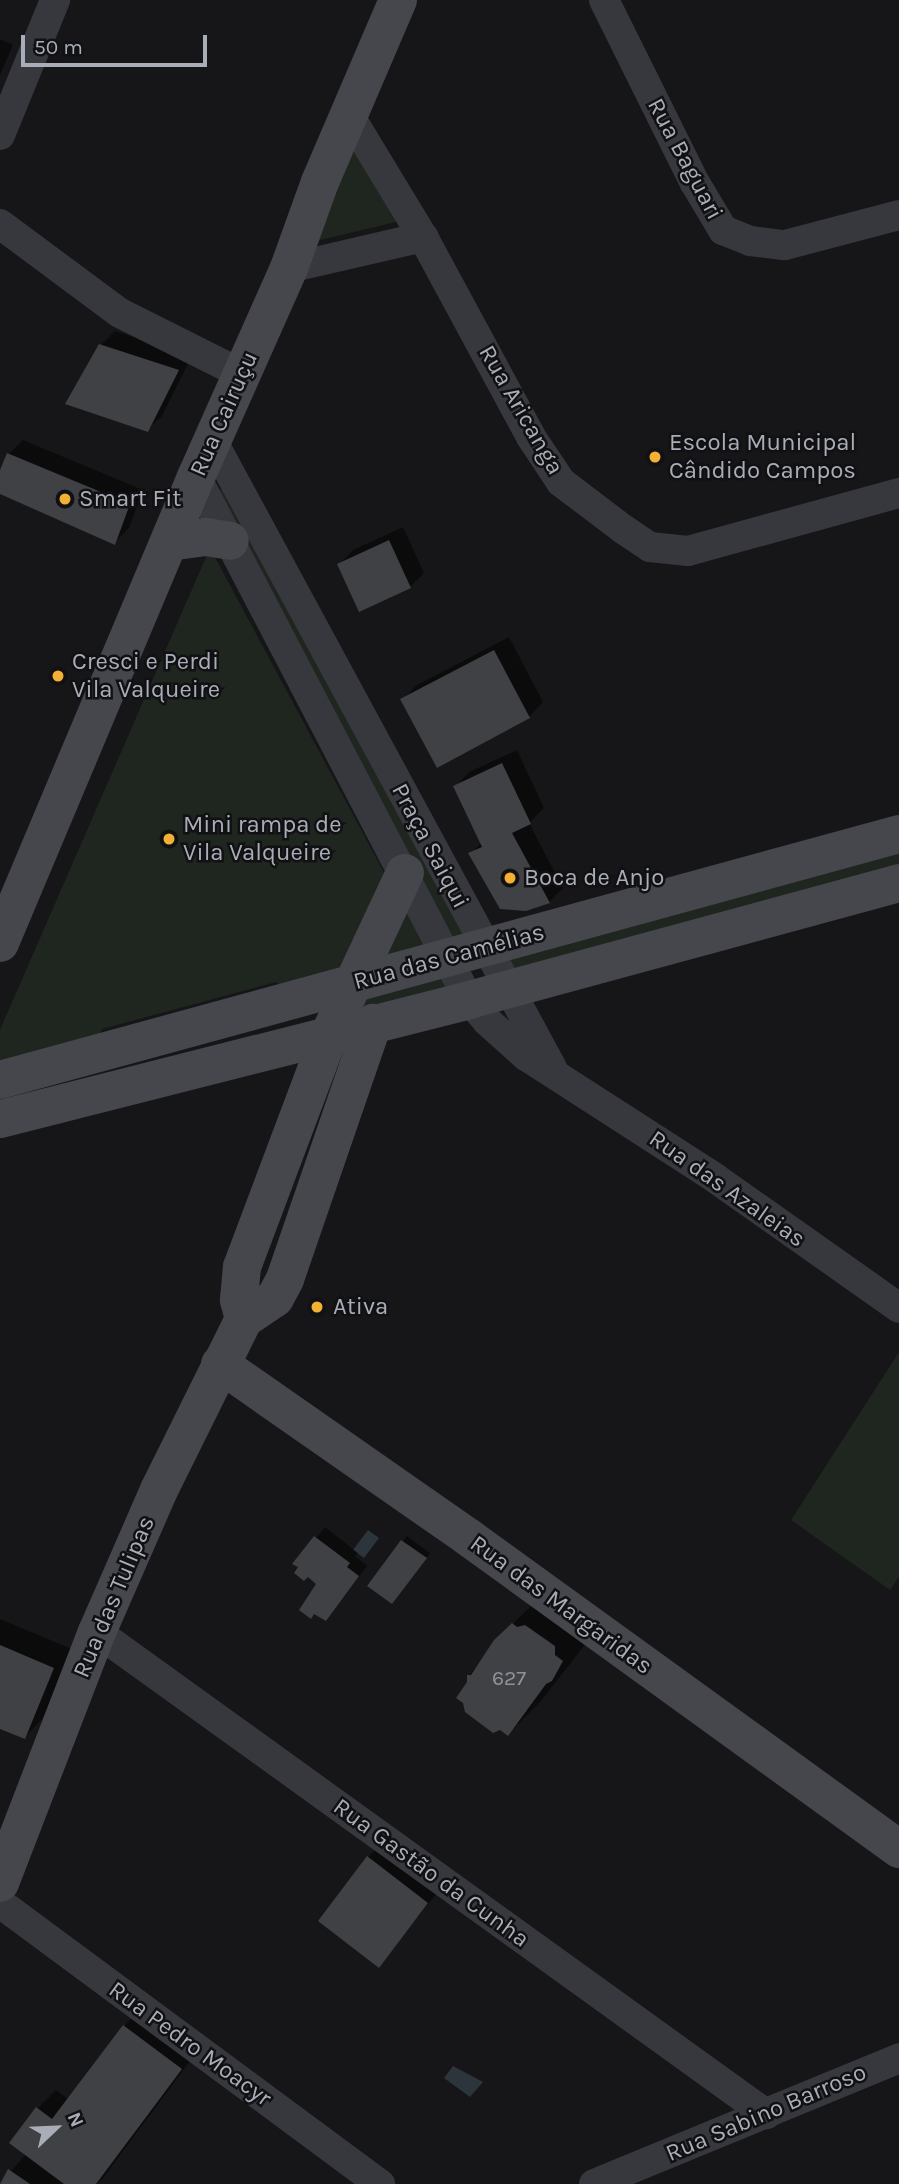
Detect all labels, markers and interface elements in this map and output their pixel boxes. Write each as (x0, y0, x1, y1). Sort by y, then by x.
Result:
scale bar (24, 21, 210, 65)
text: 50 m (34, 35, 83, 59)
street label: Rua Baguari (641, 93, 729, 225)
street label: Rua Aricanga (472, 340, 570, 480)
street label: Rua Cairuçu (184, 347, 264, 481)
place label: Escola Municipal Cândido Campos (669, 429, 856, 485)
marker: Escola Municipal Cândido Campos (647, 449, 663, 465)
place label: Smart Fit (79, 485, 181, 513)
marker: Smart Fit (57, 491, 73, 507)
place label: Cresci e Perdi Vila Valqueire (72, 648, 220, 704)
marker: Cresci e Perdi Vila Valqueire (50, 668, 66, 684)
street label: Praça Saiqui (385, 779, 475, 913)
place label: Mini rampa de Vila Valqueire (183, 811, 342, 867)
marker: Mini rampa de Vila Valqueire (161, 831, 177, 847)
place label: Boca de Anjo (524, 864, 664, 892)
marker: Boca de Anjo (502, 870, 518, 886)
street label: Rua das Camélias (350, 918, 548, 996)
street label: Rua das Azaleias (643, 1124, 811, 1254)
place label: Ativa (333, 1293, 388, 1321)
marker: Ativa (307, 1297, 327, 1317)
street label: Rua das Tulipas (67, 1512, 161, 1682)
street label: Rua das Margaridas (464, 1529, 658, 1681)
house number: 627 (492, 1665, 526, 1691)
street label: Rua Gastão da Cunha (327, 1792, 535, 1954)
street label: Rua Pedro Moacyr (103, 1975, 277, 2113)
street label: Rua Sabino Barroso (661, 2058, 871, 2168)
north arrow (21, 2093, 91, 2163)
text: N (63, 2109, 88, 2130)

